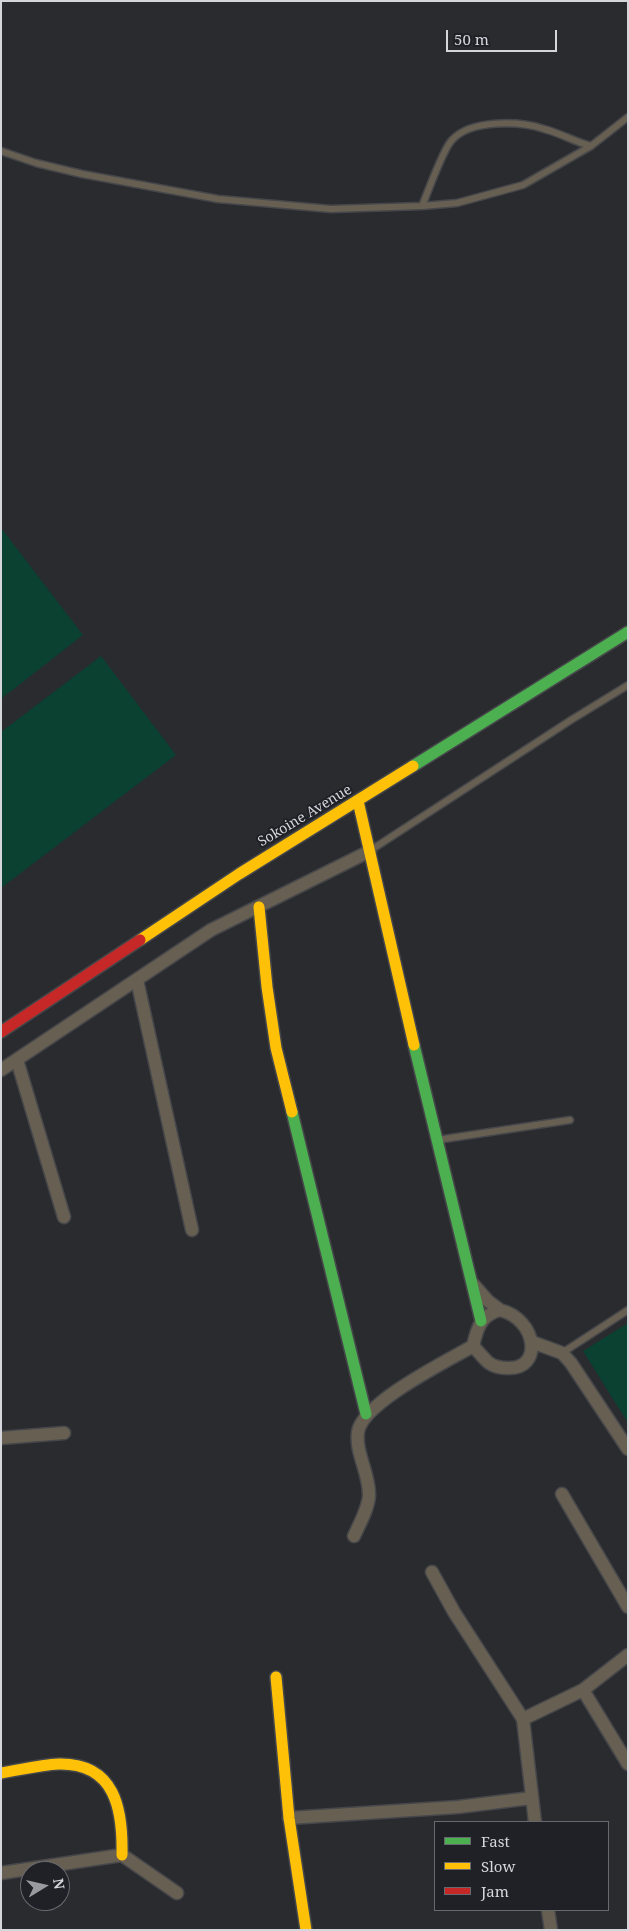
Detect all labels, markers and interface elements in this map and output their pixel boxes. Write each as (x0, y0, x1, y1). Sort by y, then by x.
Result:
scale bar (449, 20, 560, 52)
text: 50 m (454, 29, 489, 49)
street label: Sokoine Avenue (255, 781, 355, 851)
legend (434, 1821, 609, 1911)
text: Fast (481, 1831, 510, 1851)
text: Slow (481, 1856, 515, 1876)
north arrow (20, 1861, 70, 1911)
text: N (49, 1877, 70, 1891)
text: Jam (481, 1881, 509, 1901)

